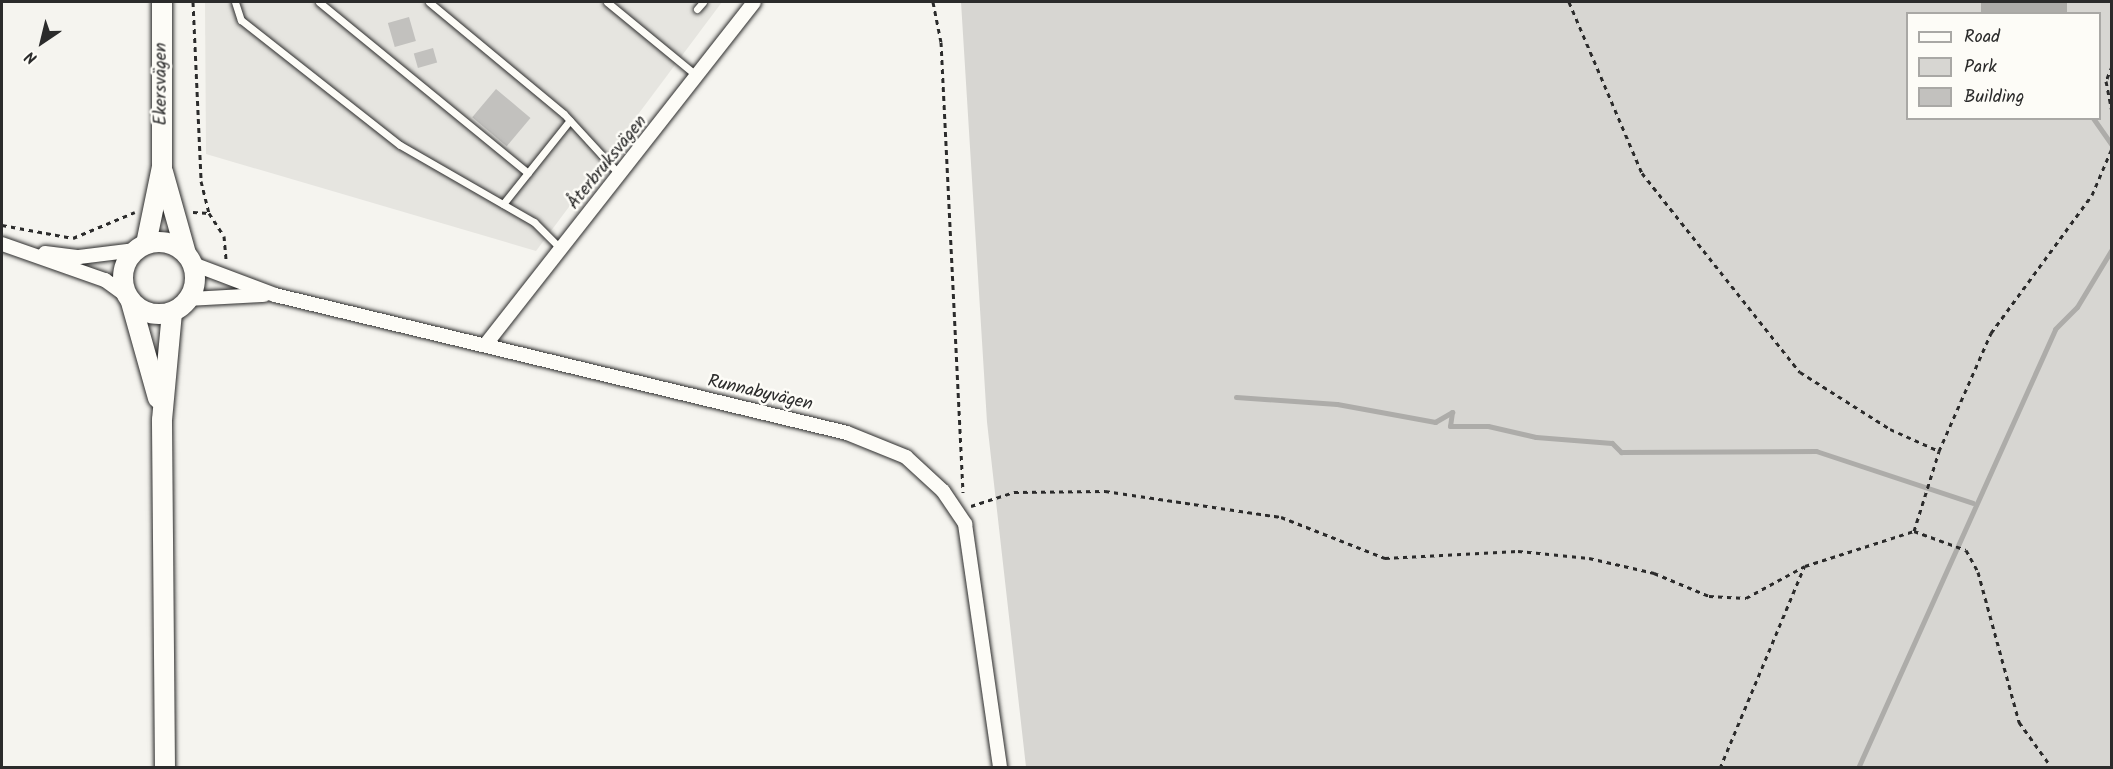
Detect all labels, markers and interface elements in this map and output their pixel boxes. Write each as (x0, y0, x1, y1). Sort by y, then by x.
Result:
north arrow (12, 12, 72, 72)
legend (1906, 12, 2101, 120)
text: Road (1964, 23, 2000, 52)
street label: Ekersvägen (151, 42, 173, 126)
text: N (20, 44, 43, 70)
text: Park (1964, 53, 1997, 82)
text: Building (1964, 83, 2024, 112)
street label: Återbruksvägen (564, 112, 652, 214)
street label: Runnabyvägen (705, 371, 815, 417)

